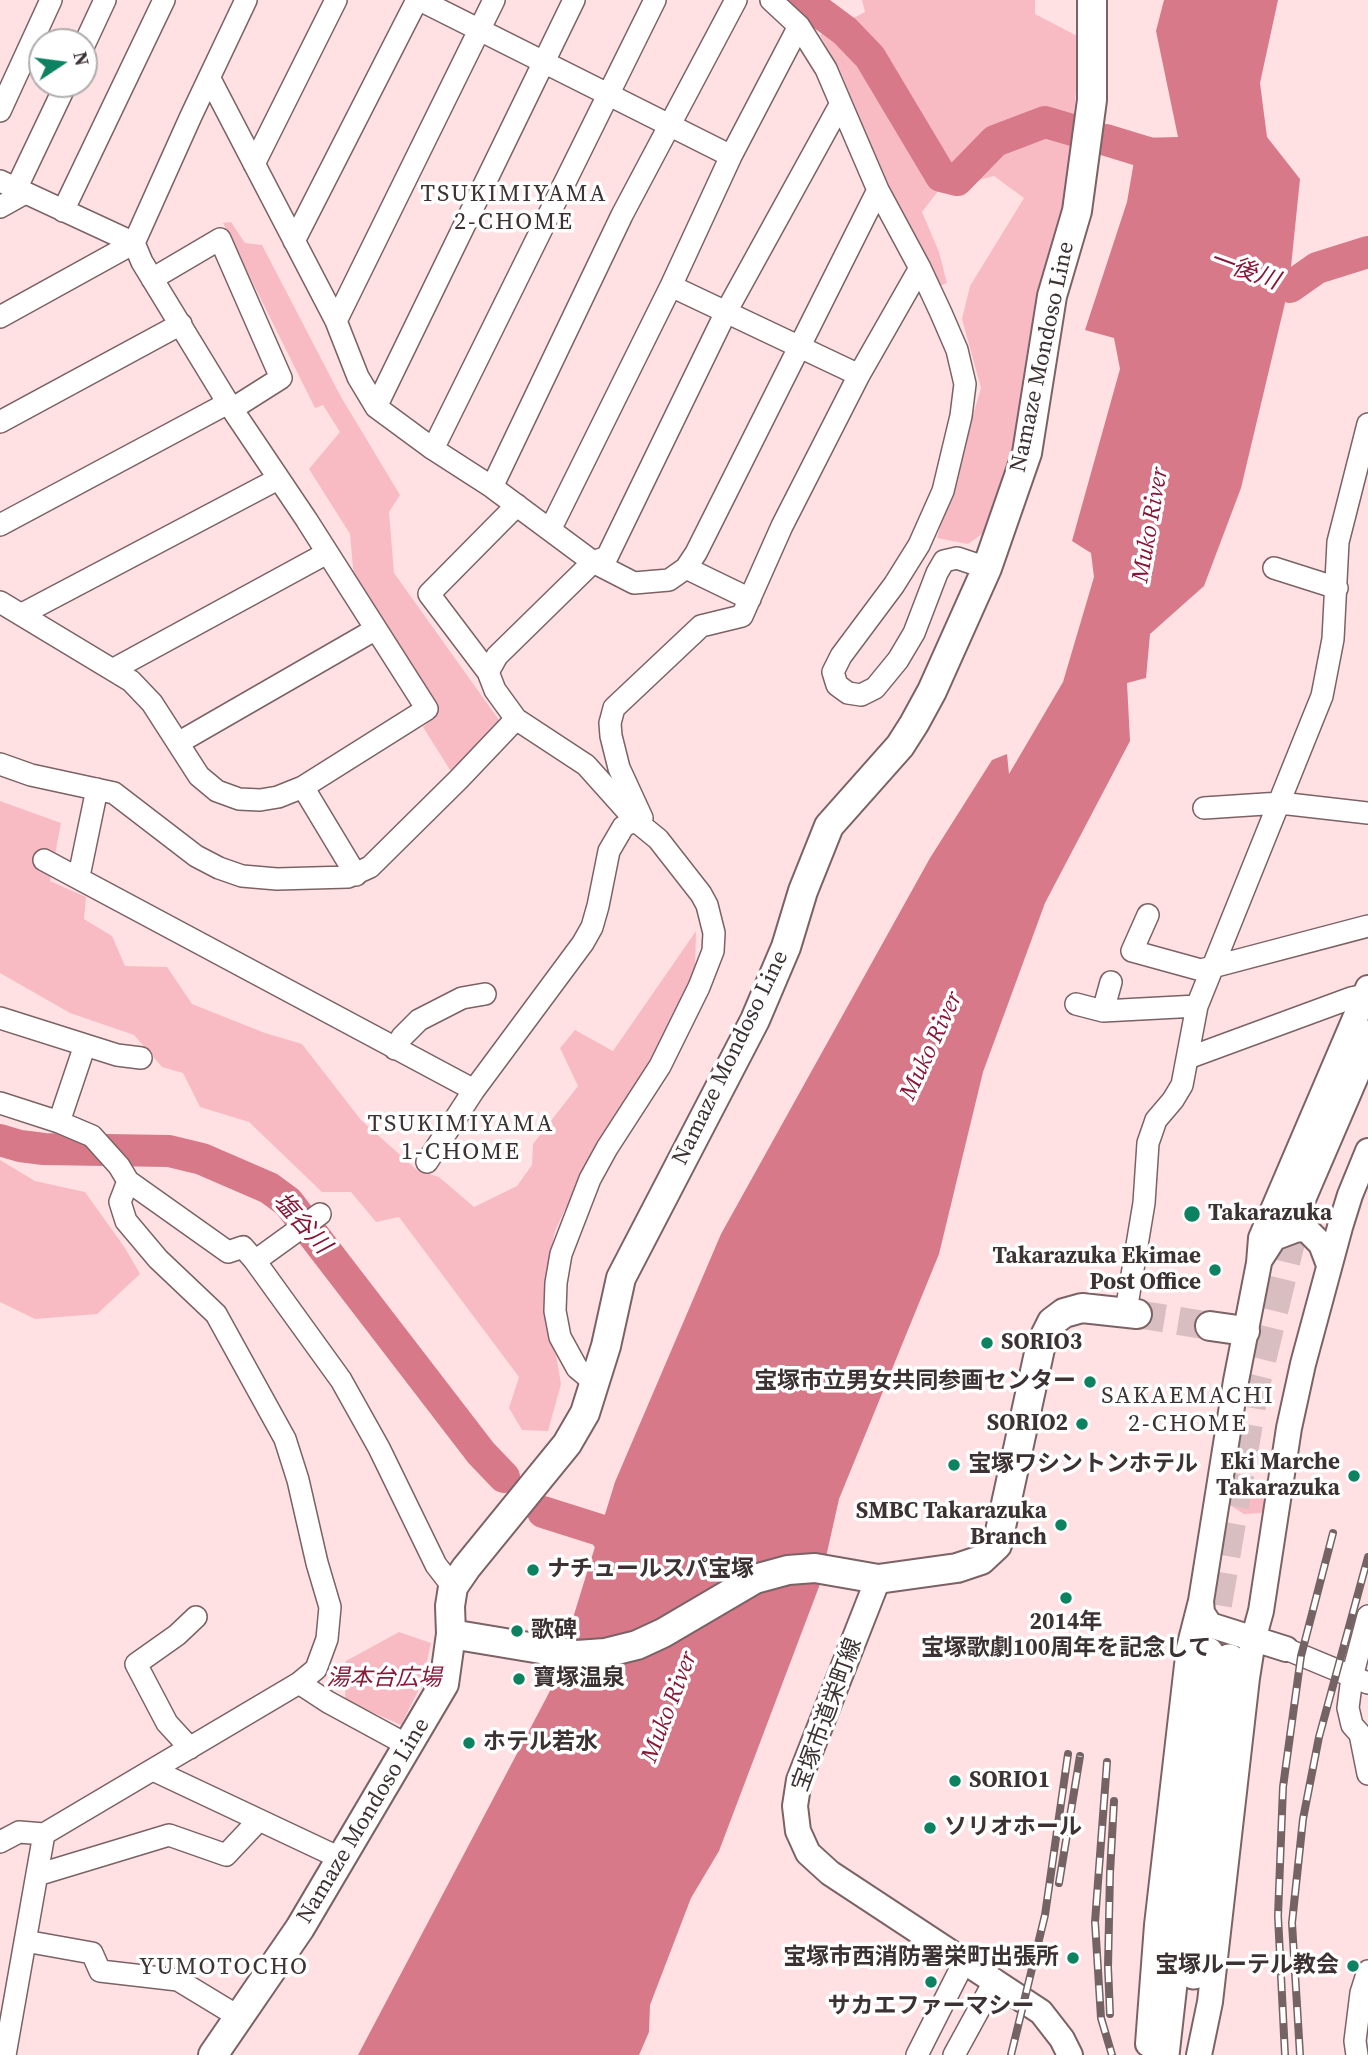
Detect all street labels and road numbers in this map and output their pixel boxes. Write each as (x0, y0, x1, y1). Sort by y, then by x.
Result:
street label: Namaze Mondoso Line (1005, 239, 1081, 475)
street label: Namaze Mondoso Line (667, 946, 795, 1170)
street label: 宝塚市道栄町線 (787, 1635, 869, 1795)
street label: Namaze Mondoso Line (292, 1713, 436, 1929)

